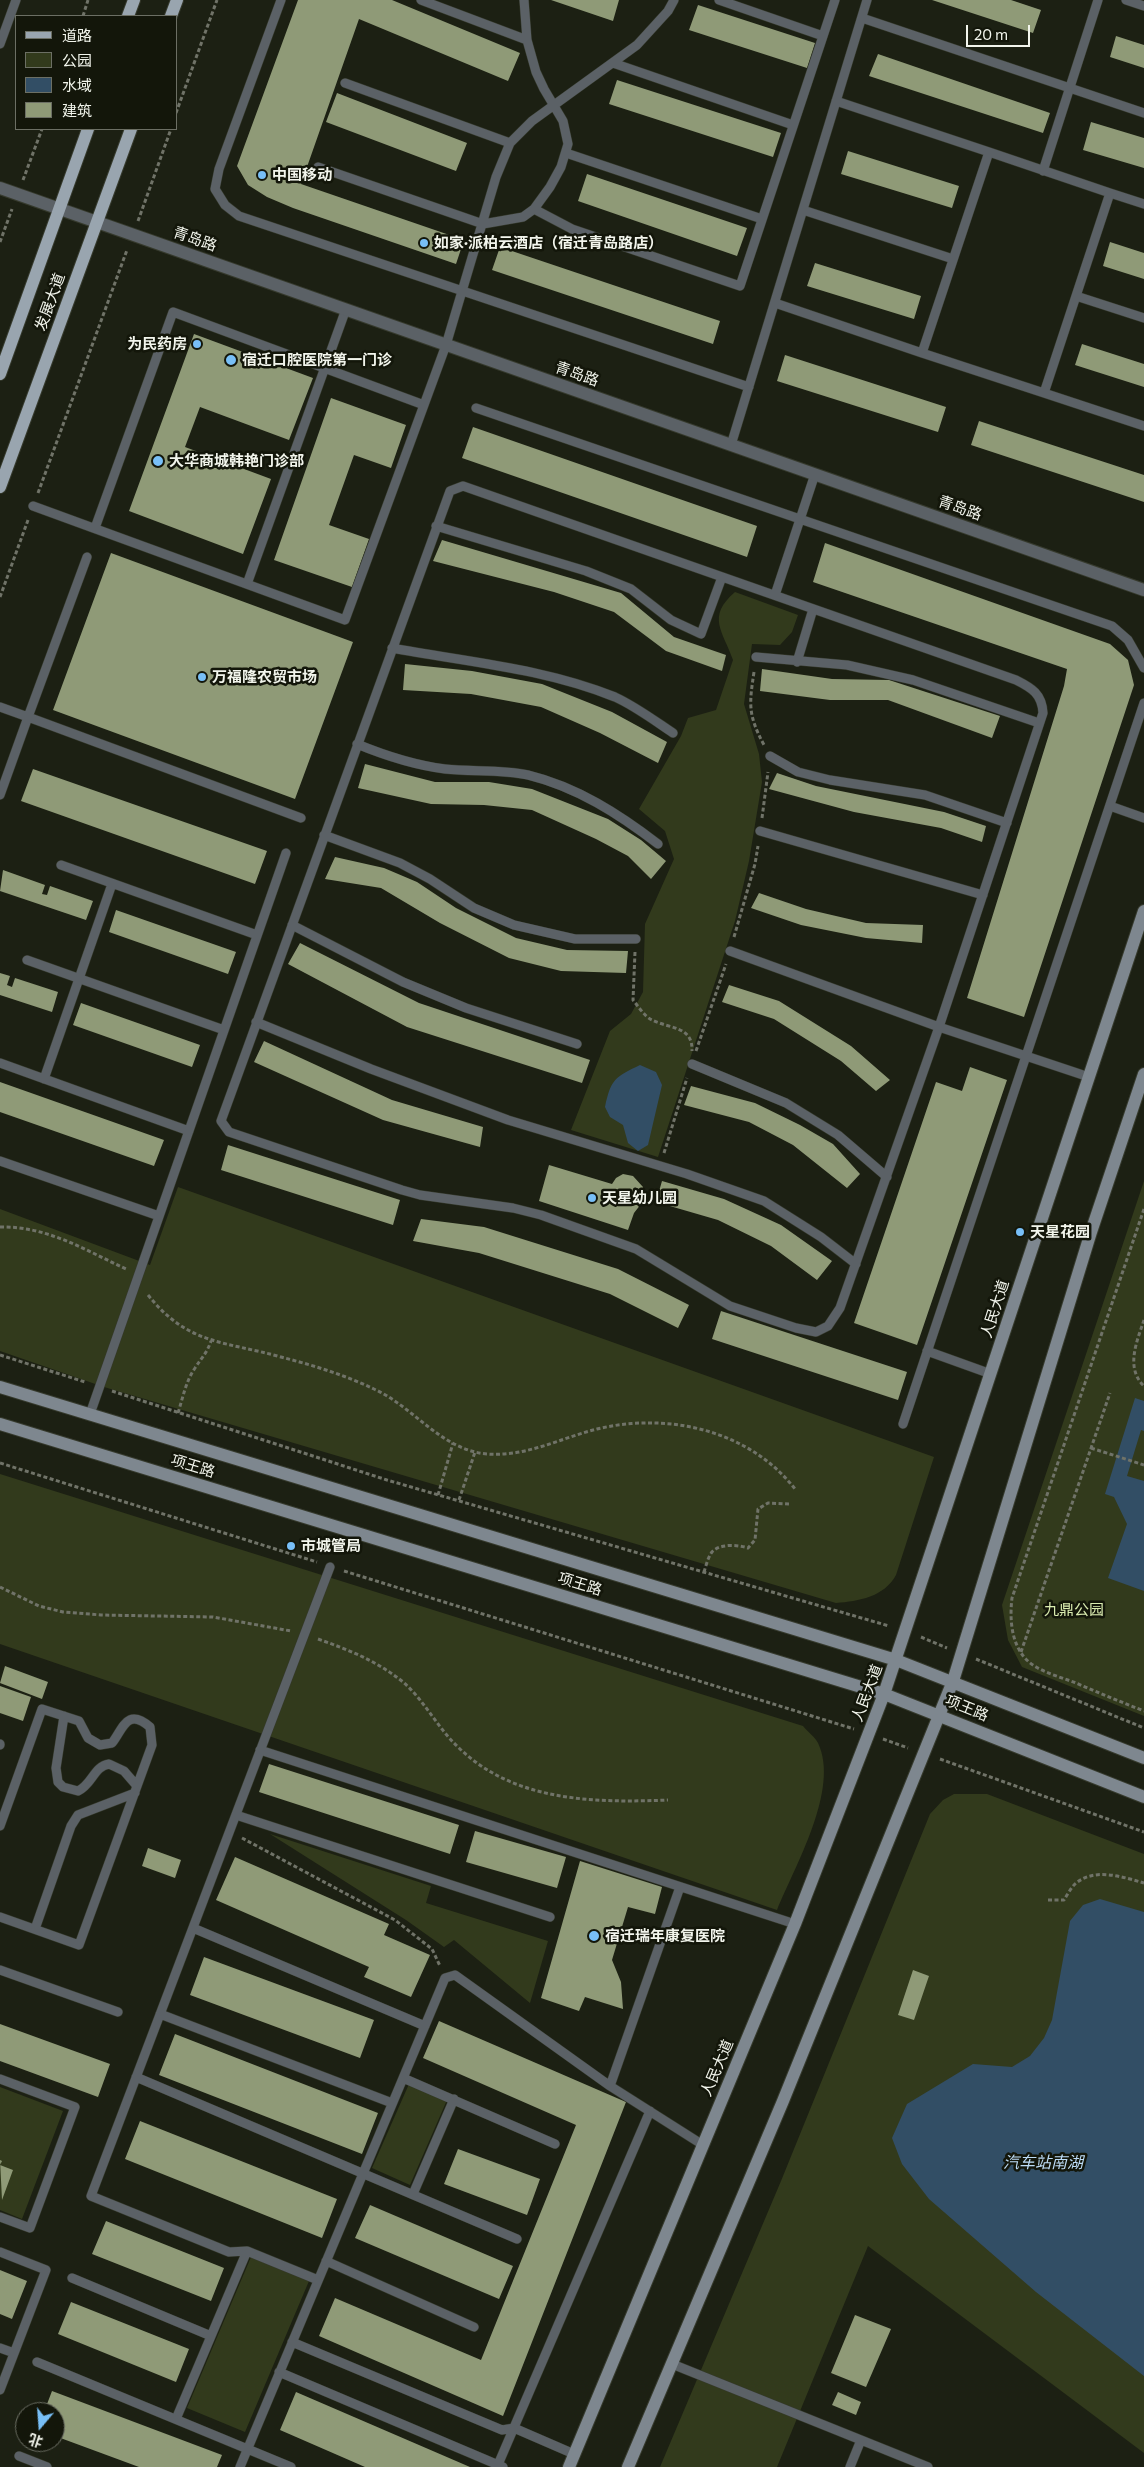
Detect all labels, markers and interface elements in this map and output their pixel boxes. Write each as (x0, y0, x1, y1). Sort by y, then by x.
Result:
legend (15, 15, 178, 130)
scale bar (969, 15, 1033, 47)
text: 20 m (974, 25, 1008, 43)
text: 道路 (62, 26, 92, 44)
text: 公园 (62, 51, 92, 69)
text: 水域 (62, 76, 92, 94)
text: 建筑 (62, 101, 92, 119)
place label: 中国移动 (272, 166, 332, 184)
marker: 中国移动 (256, 169, 268, 181)
street label: 青岛路 (171, 223, 219, 255)
place label: 如家·派柏云酒店（宿迁青岛路店） (434, 234, 663, 252)
marker: 如家·派柏云酒店（宿迁青岛路店） (418, 237, 430, 249)
street label: 发展大道 (31, 271, 69, 333)
place label: 为民药房 (127, 335, 187, 353)
marker: 为民药房 (191, 338, 203, 350)
place label: 宿迁口腔医院第一门诊 (242, 351, 392, 369)
marker: 宿迁口腔医院第一门诊 (224, 353, 238, 367)
street label: 青岛路 (553, 358, 601, 390)
place label: 大华商城韩艳门诊部 (169, 452, 304, 470)
marker: 大华商城韩艳门诊部 (151, 454, 165, 468)
street label: 青岛路 (936, 492, 984, 524)
place label: 万福隆农贸市场 (212, 668, 317, 686)
marker: 万福隆农贸市场 (196, 671, 208, 683)
place label: 天星幼儿园 (602, 1189, 677, 1207)
marker: 天星幼儿园 (586, 1192, 598, 1204)
place label: 天星花园 (1030, 1223, 1090, 1241)
marker: 天星花园 (1014, 1226, 1026, 1238)
street label: 人民大道 (977, 1278, 1013, 1340)
street label: 项王路 (169, 1451, 217, 1481)
place label: 市城管局 (301, 1537, 361, 1555)
marker: 市城管局 (285, 1540, 297, 1552)
street label: 项王路 (556, 1569, 604, 1599)
park label: 九鼎公园 (1044, 1601, 1104, 1619)
street label: 人民大道 (848, 1662, 886, 1724)
street label: 项王路 (943, 1691, 991, 1725)
place label: 宿迁瑞年康复医院 (605, 1927, 725, 1945)
marker: 宿迁瑞年康复医院 (587, 1929, 601, 1943)
street label: 人民大道 (697, 2037, 737, 2099)
water label: 汽车站南湖 (1003, 2153, 1083, 2173)
north arrow (15, 2402, 65, 2452)
text: 北 (26, 2431, 45, 2451)

